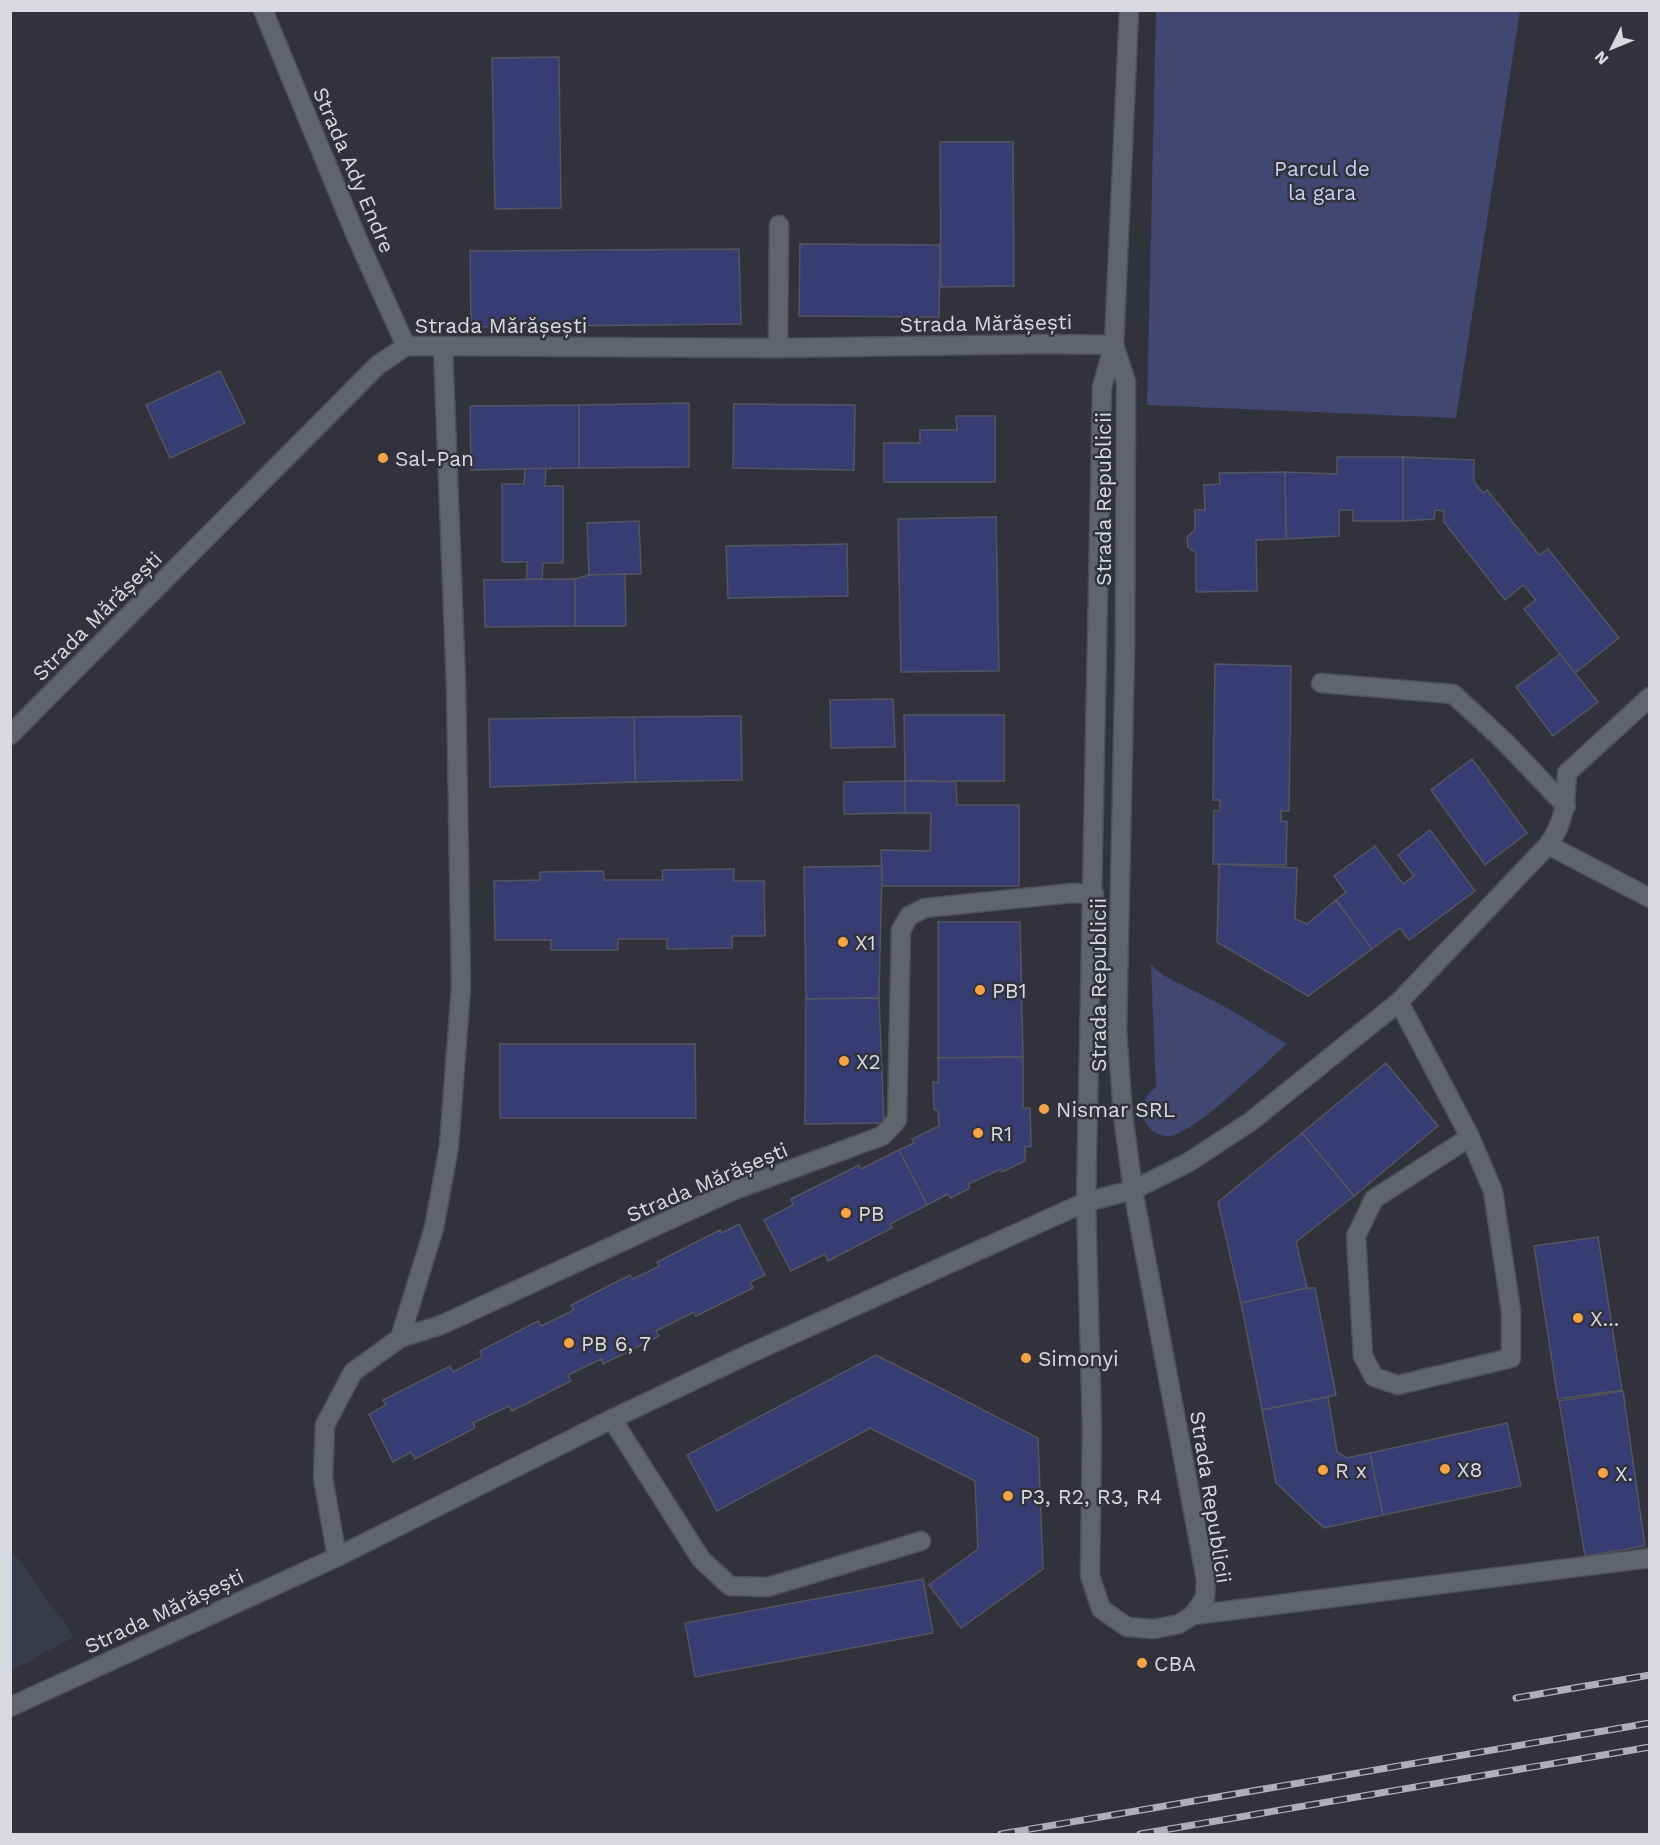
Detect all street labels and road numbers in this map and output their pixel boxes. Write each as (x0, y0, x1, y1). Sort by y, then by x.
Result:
street label: Strada Ady Endre (308, 83, 400, 257)
street label: Strada Mărășești (899, 309, 1073, 337)
street label: Strada Mărășești (415, 313, 587, 338)
street label: Strada Republicii (1091, 412, 1116, 586)
street label: Strada Mărășești (27, 546, 167, 686)
street label: Strada Republicii (1086, 898, 1111, 1072)
street label: Strada Mărășești (623, 1137, 791, 1227)
street label: Strada Republicii (1185, 1409, 1237, 1585)
street label: Strada Mărășești (80, 1563, 248, 1659)

